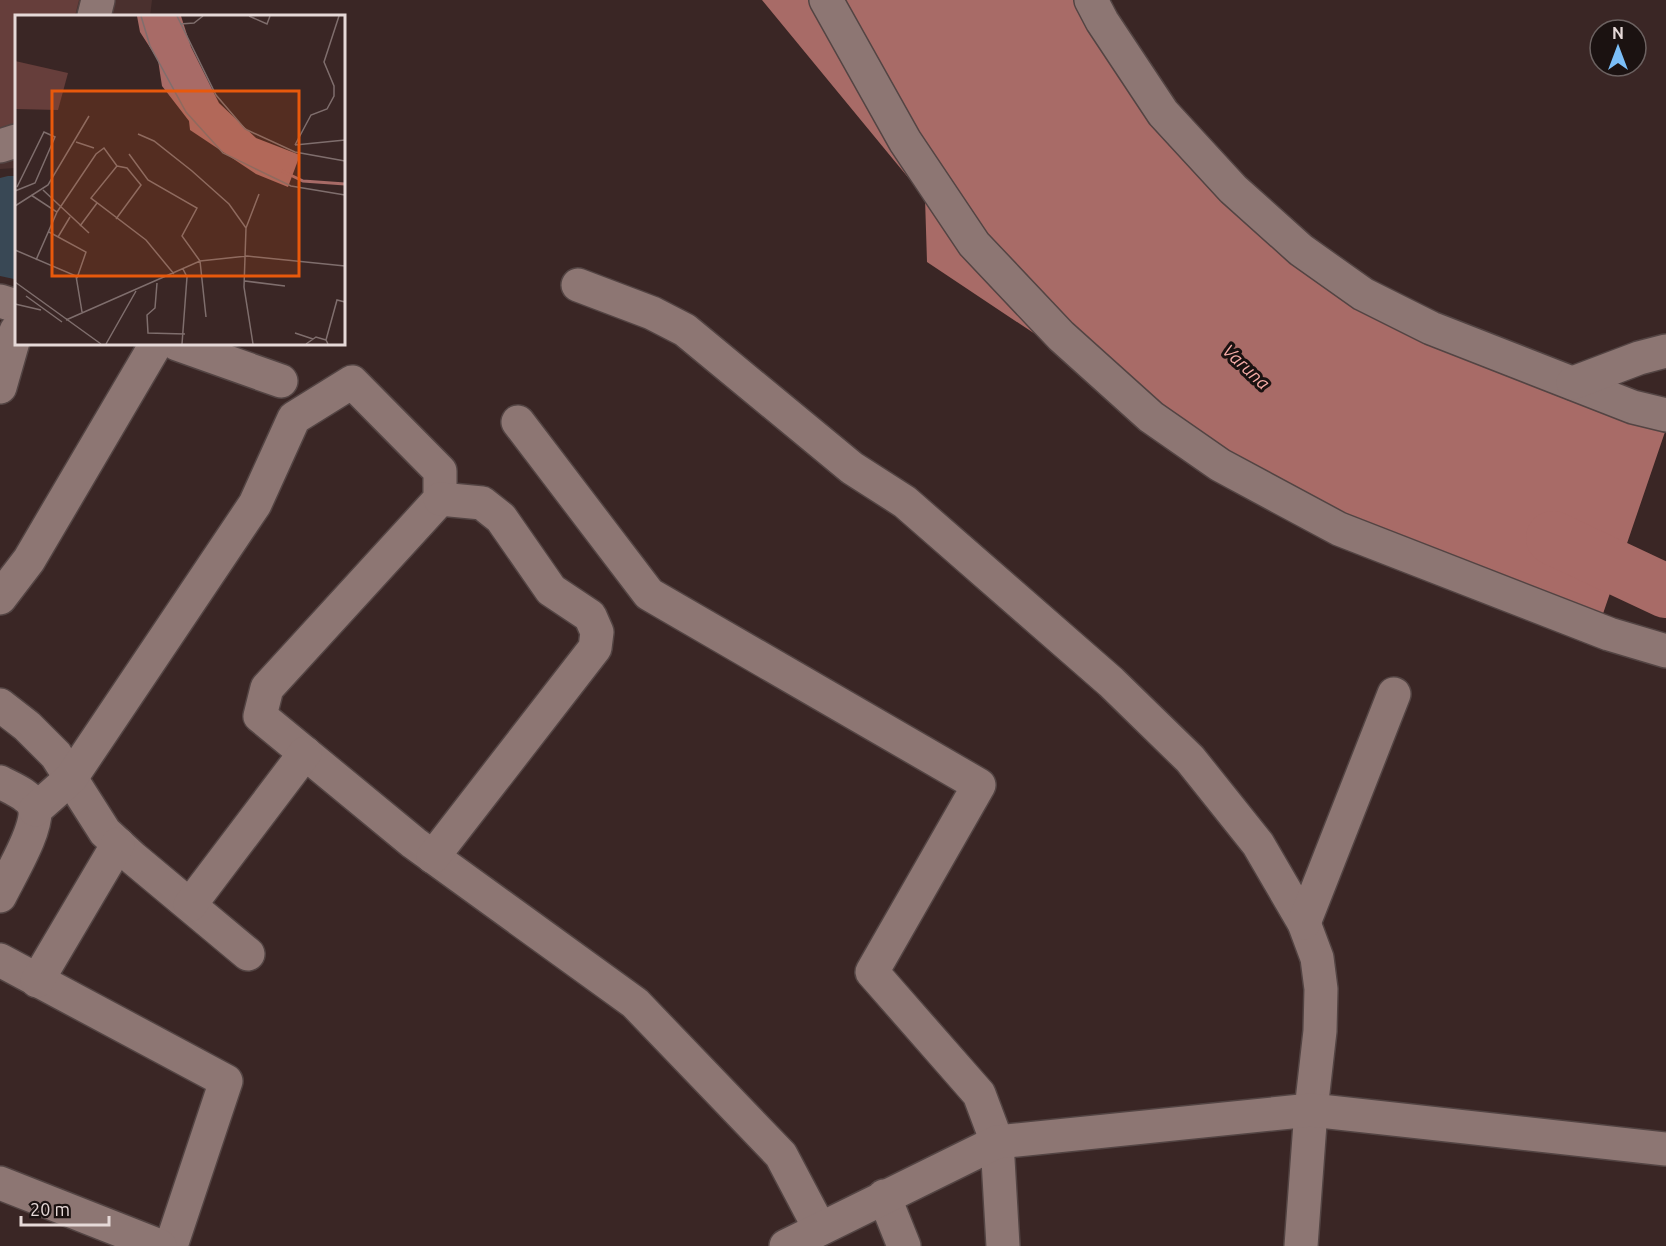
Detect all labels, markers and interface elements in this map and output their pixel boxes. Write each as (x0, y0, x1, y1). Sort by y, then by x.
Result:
inset map (15, 15, 345, 345)
north arrow (1588, 18, 1648, 78)
text: N (1612, 24, 1624, 42)
water label: Varuna (1219, 340, 1274, 393)
scale bar (21, 1189, 110, 1227)
text: 20 m (30, 1199, 70, 1219)

